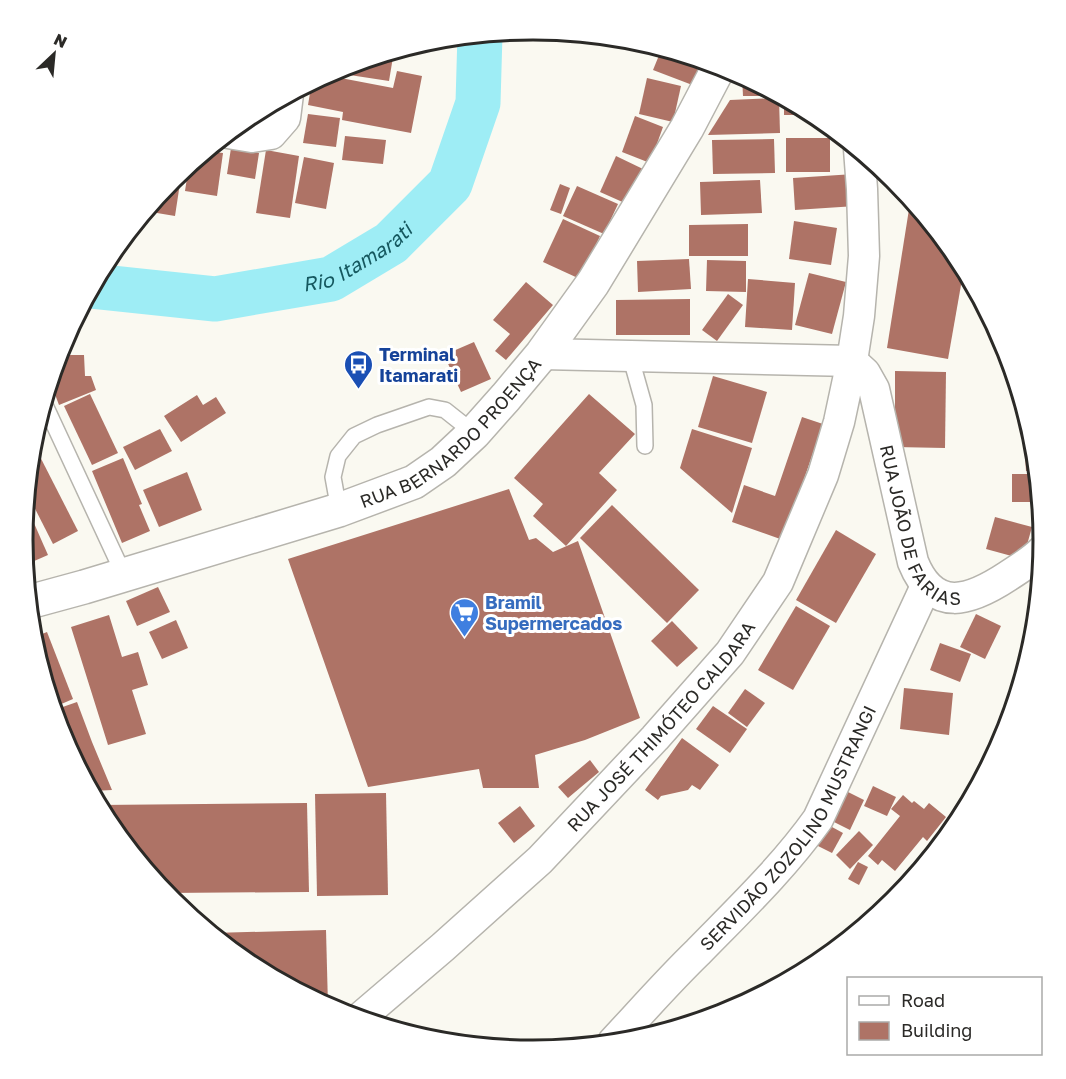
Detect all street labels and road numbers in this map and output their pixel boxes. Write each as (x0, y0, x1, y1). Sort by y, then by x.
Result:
street label: RUA BERNARDO PROENÇA (357, 353, 545, 512)
street label: RUA JOÃO DE FARIAS (876, 443, 961, 609)
street label: RUA JOSÉ THIMÓTEO CALDARA (562, 617, 759, 836)
street label: SERVIDÃO ZOZOLINO MUSTRANGI (695, 702, 880, 955)

